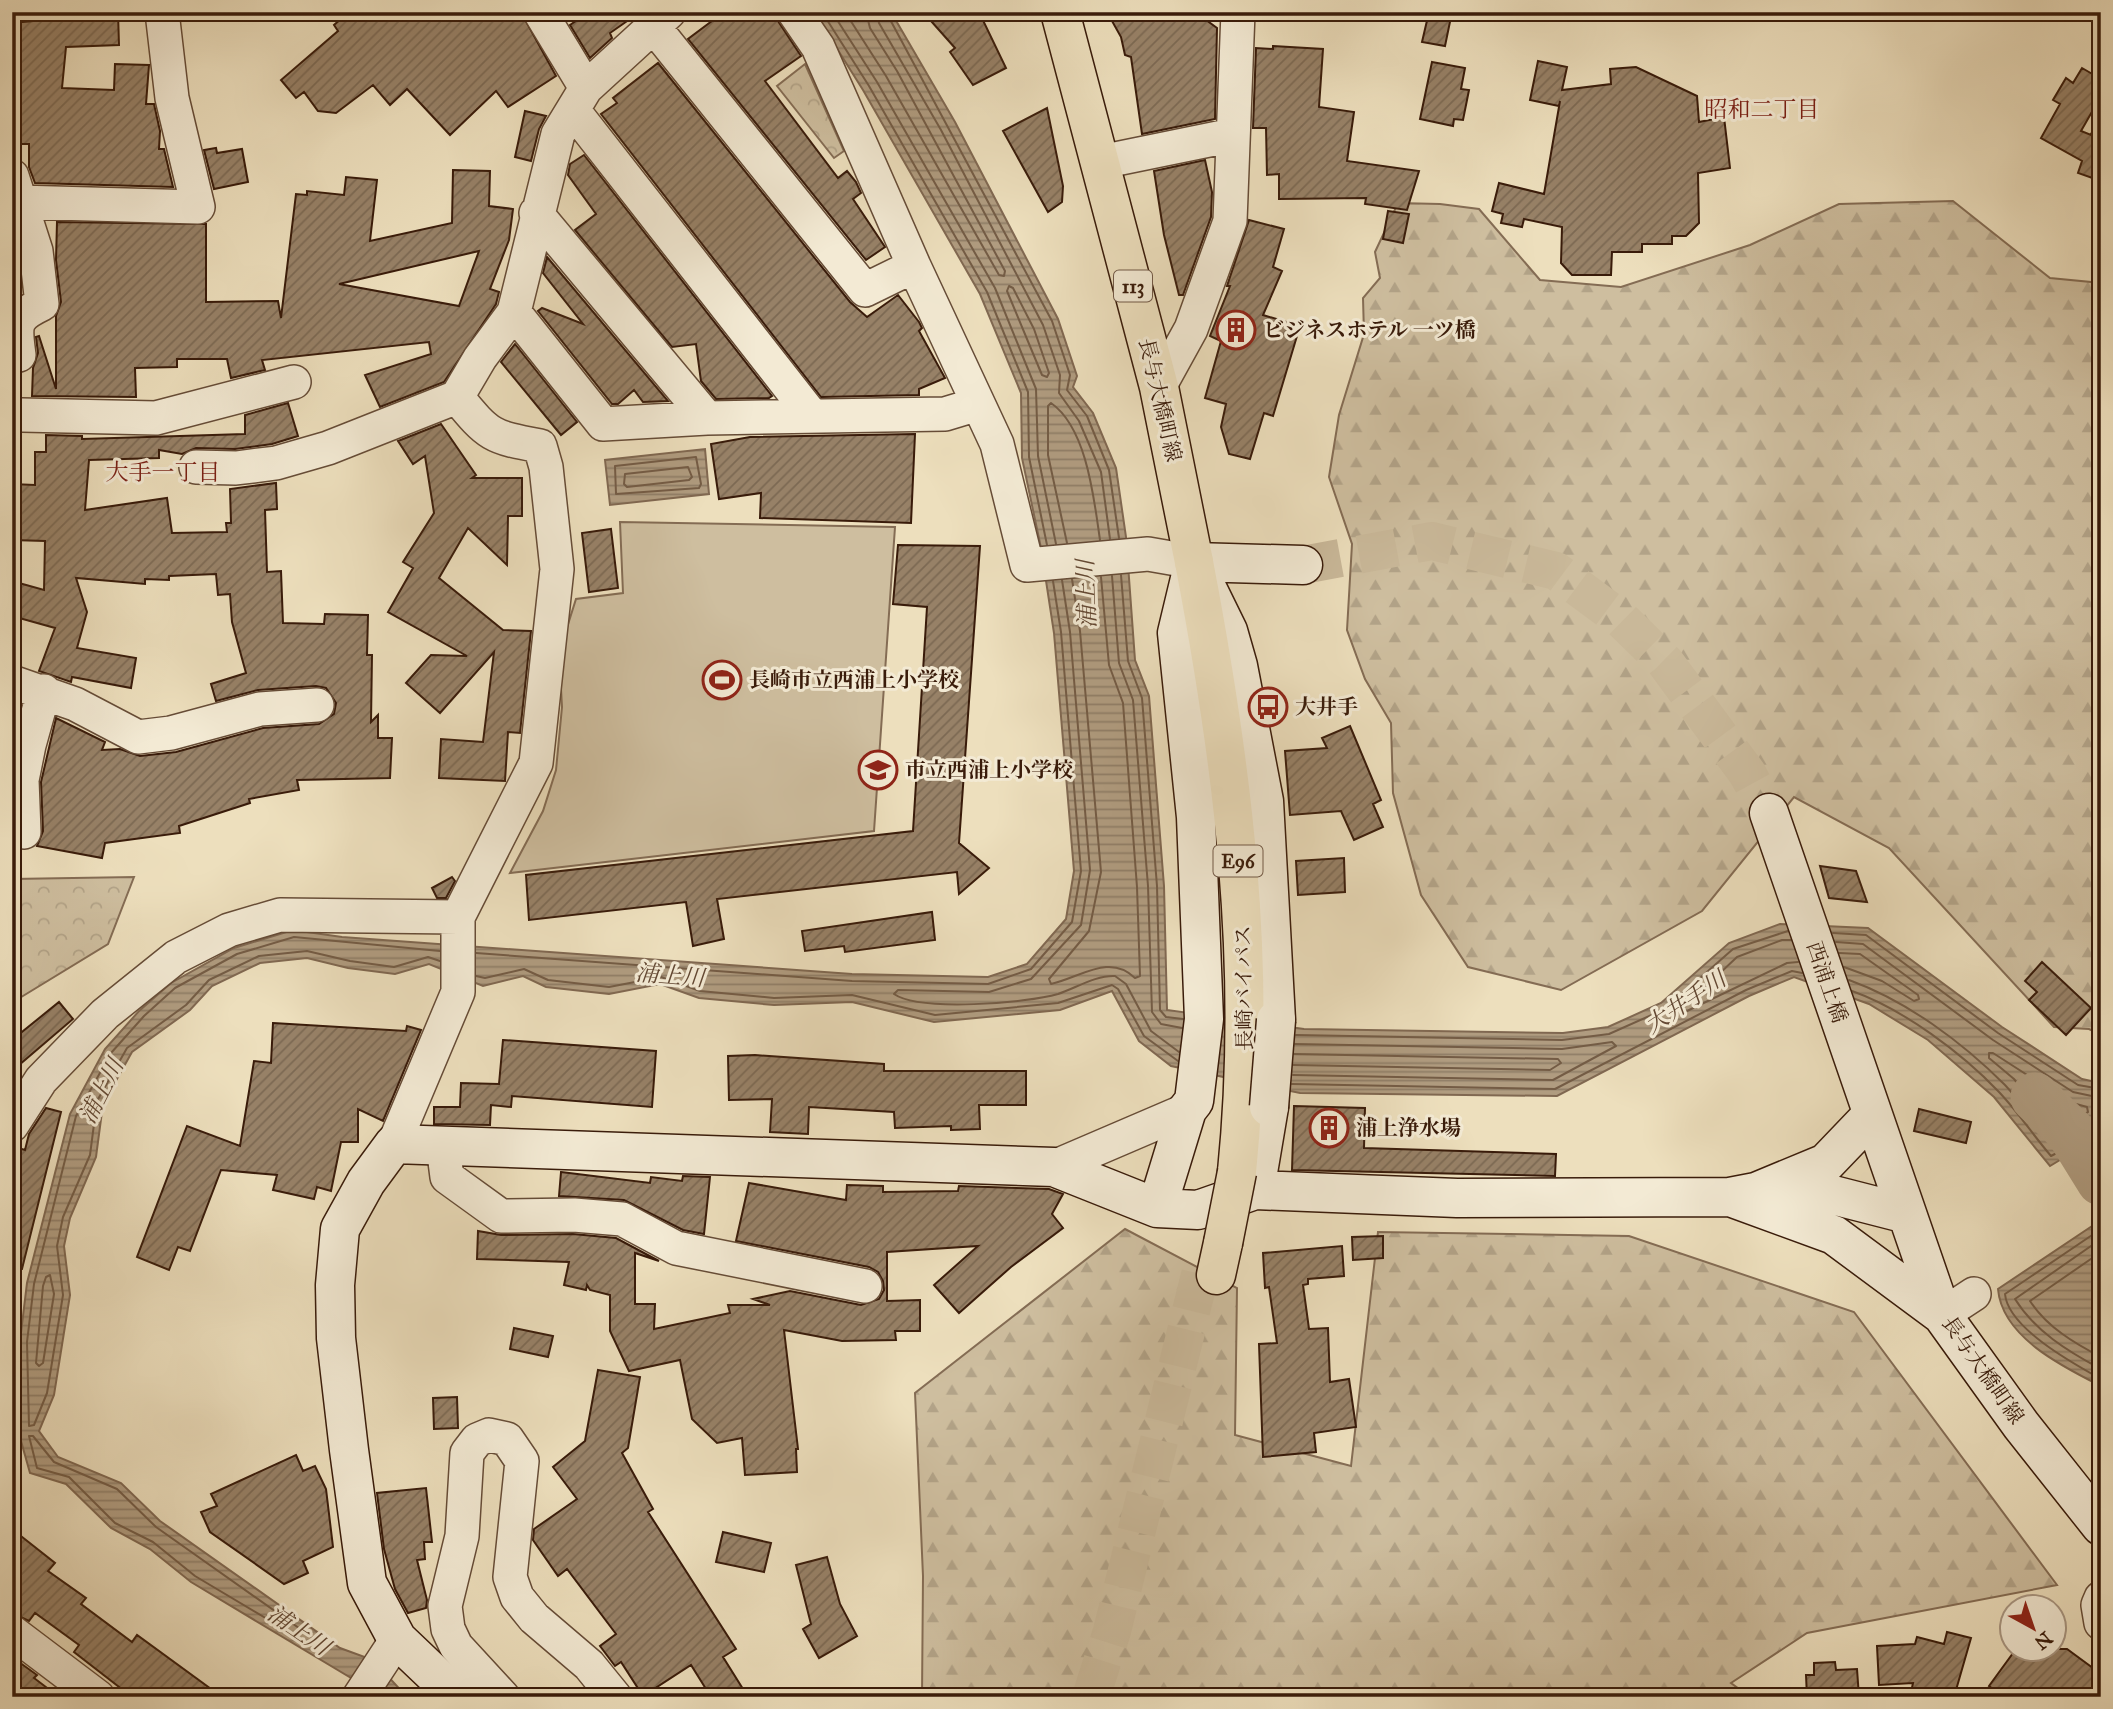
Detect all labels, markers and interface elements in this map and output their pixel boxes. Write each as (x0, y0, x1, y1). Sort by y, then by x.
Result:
district label: 昭和二丁目 (1705, 95, 1820, 123)
road number: 113 (1114, 270, 1152, 302)
building icon: ビジネスホテル 一ツ橋 (1215, 309, 1257, 351)
place label: ビジネスホテル 一ツ橋 (1263, 317, 1476, 343)
street label: 長与大橋町線 (1133, 336, 1187, 464)
district label: 大手一丁目 (106, 458, 221, 486)
water label: 浦上川 (1071, 556, 1101, 629)
sports icon: 長崎市立西浦上小学校 (701, 659, 743, 701)
place label: 長崎市立西浦上小学校 (749, 667, 959, 693)
bus stop icon: 大井手 (1247, 686, 1289, 728)
place label: 大井手 (1295, 694, 1358, 720)
school or university icon: 市立西浦上小学校 (857, 749, 899, 791)
place label: 市立西浦上小学校 (905, 757, 1073, 783)
road number: E96 (1214, 846, 1262, 876)
street label: 長崎バイパス (1230, 925, 1258, 1051)
street label: 西浦上橋 (1801, 938, 1853, 1026)
water label: 浦上川 (634, 958, 709, 992)
water label: 大井手川 (1639, 963, 1733, 1039)
water label: 浦上川 (73, 1051, 130, 1128)
building icon: 浦上浄水場 (1308, 1107, 1350, 1149)
place label: 浦上浄水場 (1356, 1115, 1461, 1141)
street label: 長与大橋町線 (1936, 1311, 2030, 1429)
north arrow (1997, 1594, 2068, 1664)
water label: 浦上川 (263, 1599, 338, 1663)
text: N (2030, 1627, 2057, 1655)

